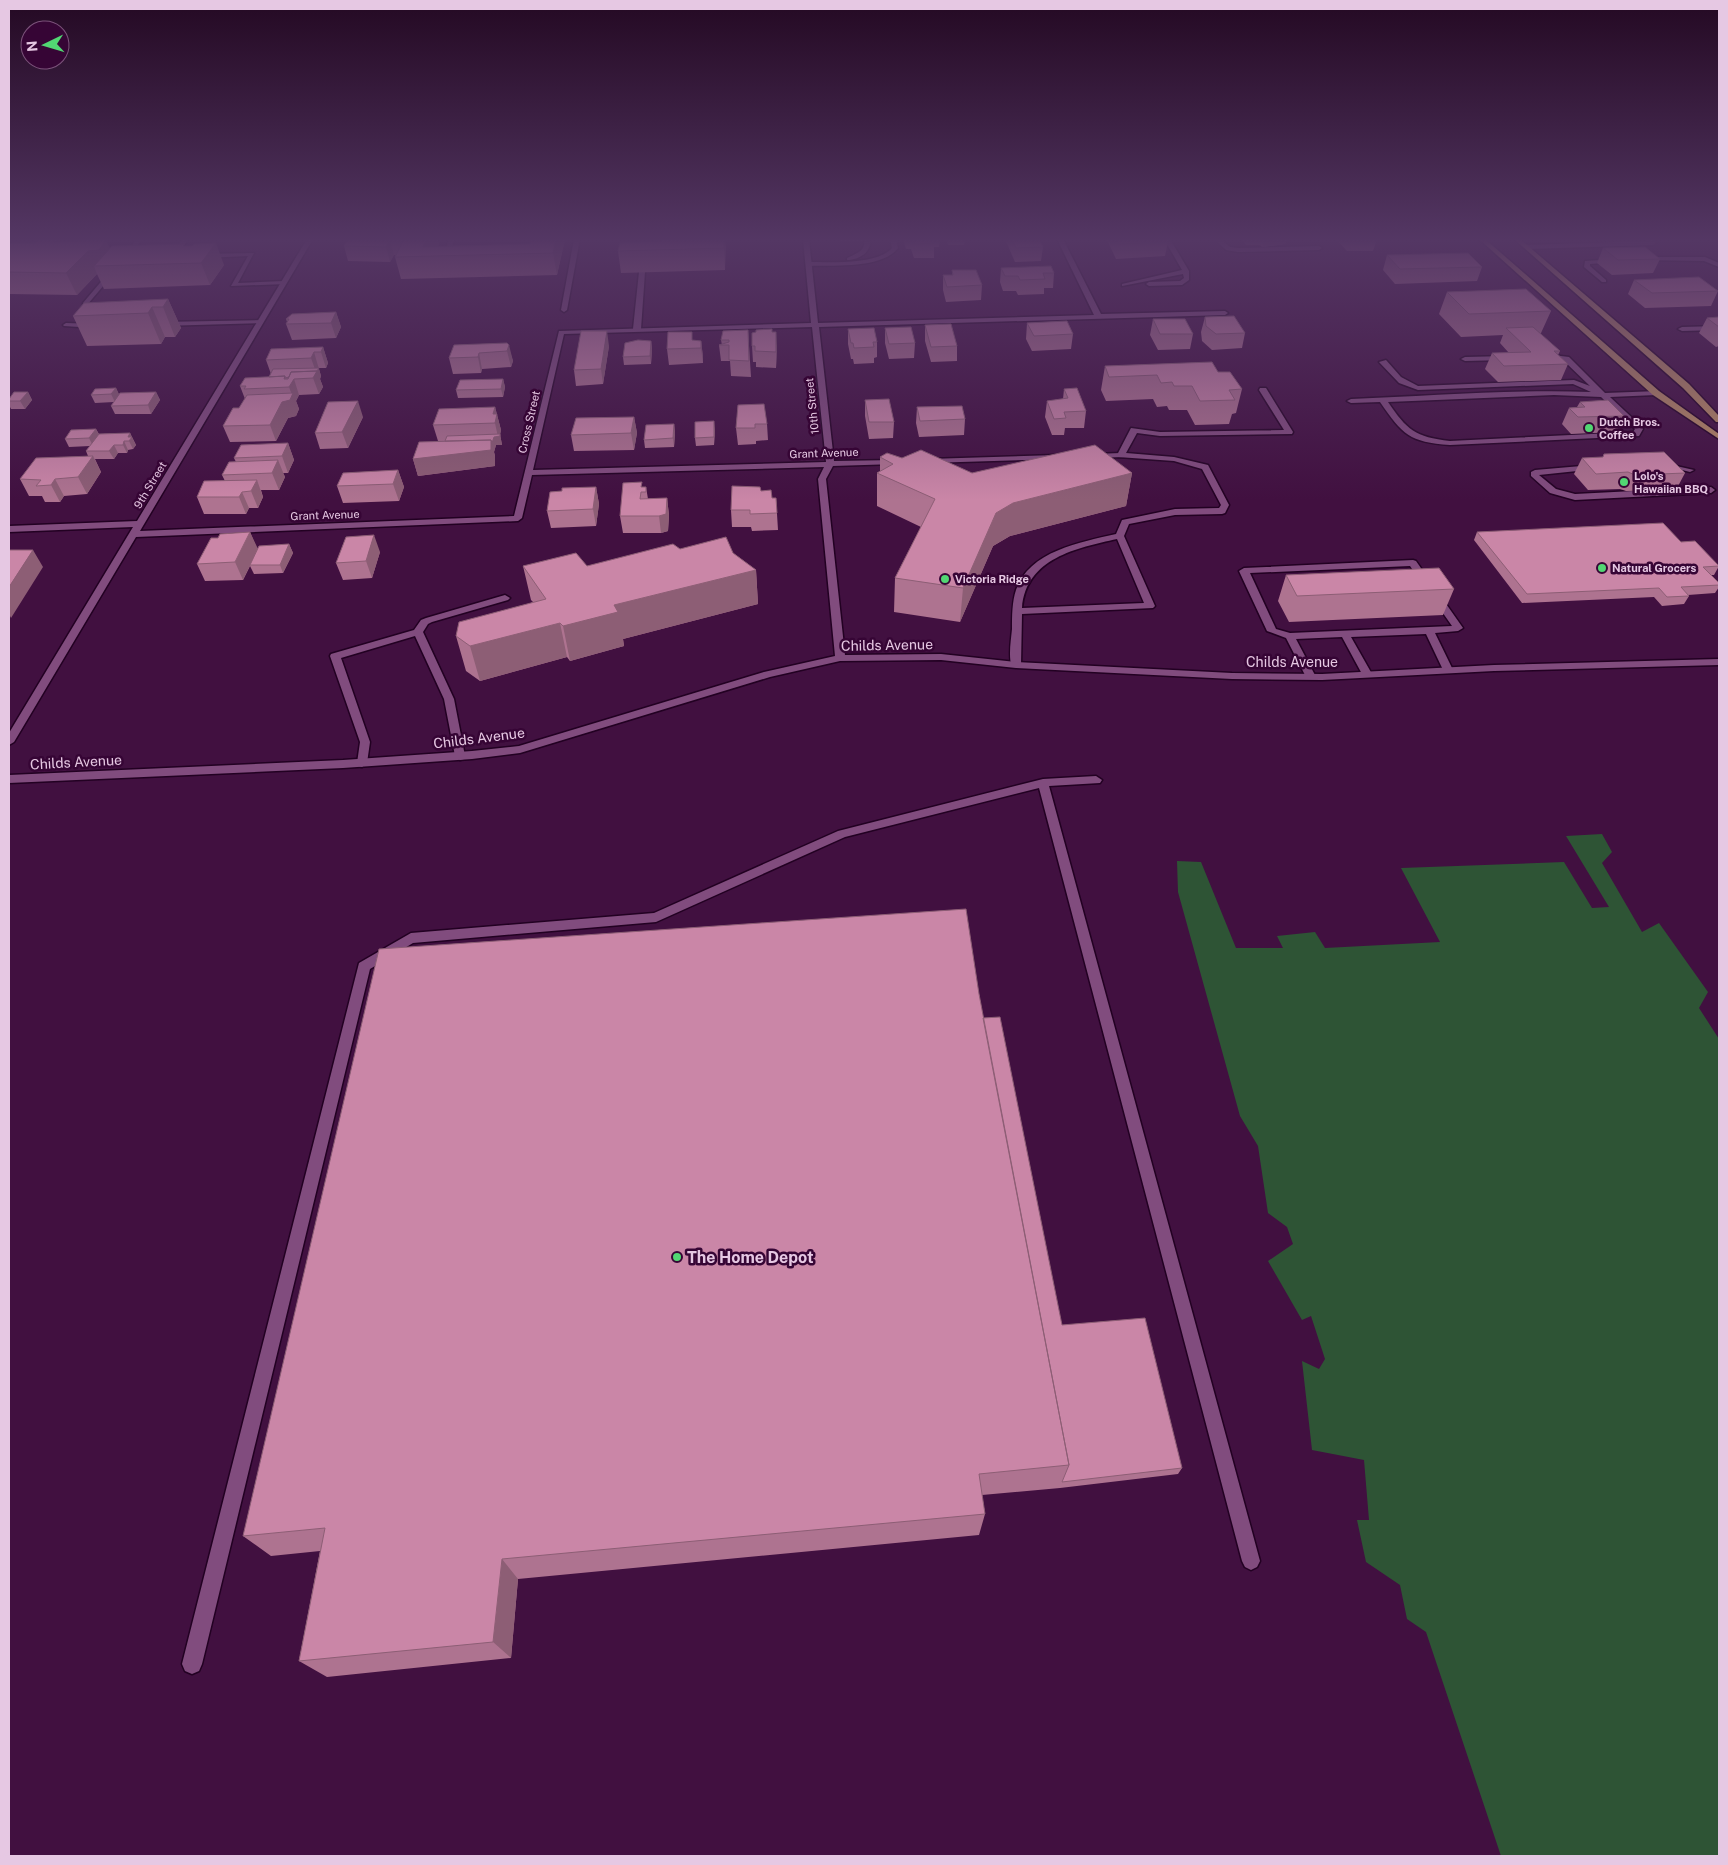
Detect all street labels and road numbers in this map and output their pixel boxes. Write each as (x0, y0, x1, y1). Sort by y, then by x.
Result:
street label: 10th Street (803, 377, 821, 435)
street label: Cross Street (516, 390, 542, 454)
street label: Grant Avenue (789, 446, 859, 460)
street label: 9th Street (131, 459, 169, 511)
street label: Grant Avenue (290, 508, 360, 522)
street label: Childs Avenue (841, 636, 933, 654)
street label: Childs Avenue (1246, 654, 1338, 670)
street label: Childs Avenue (432, 724, 526, 752)
street label: Childs Avenue (30, 752, 122, 772)

